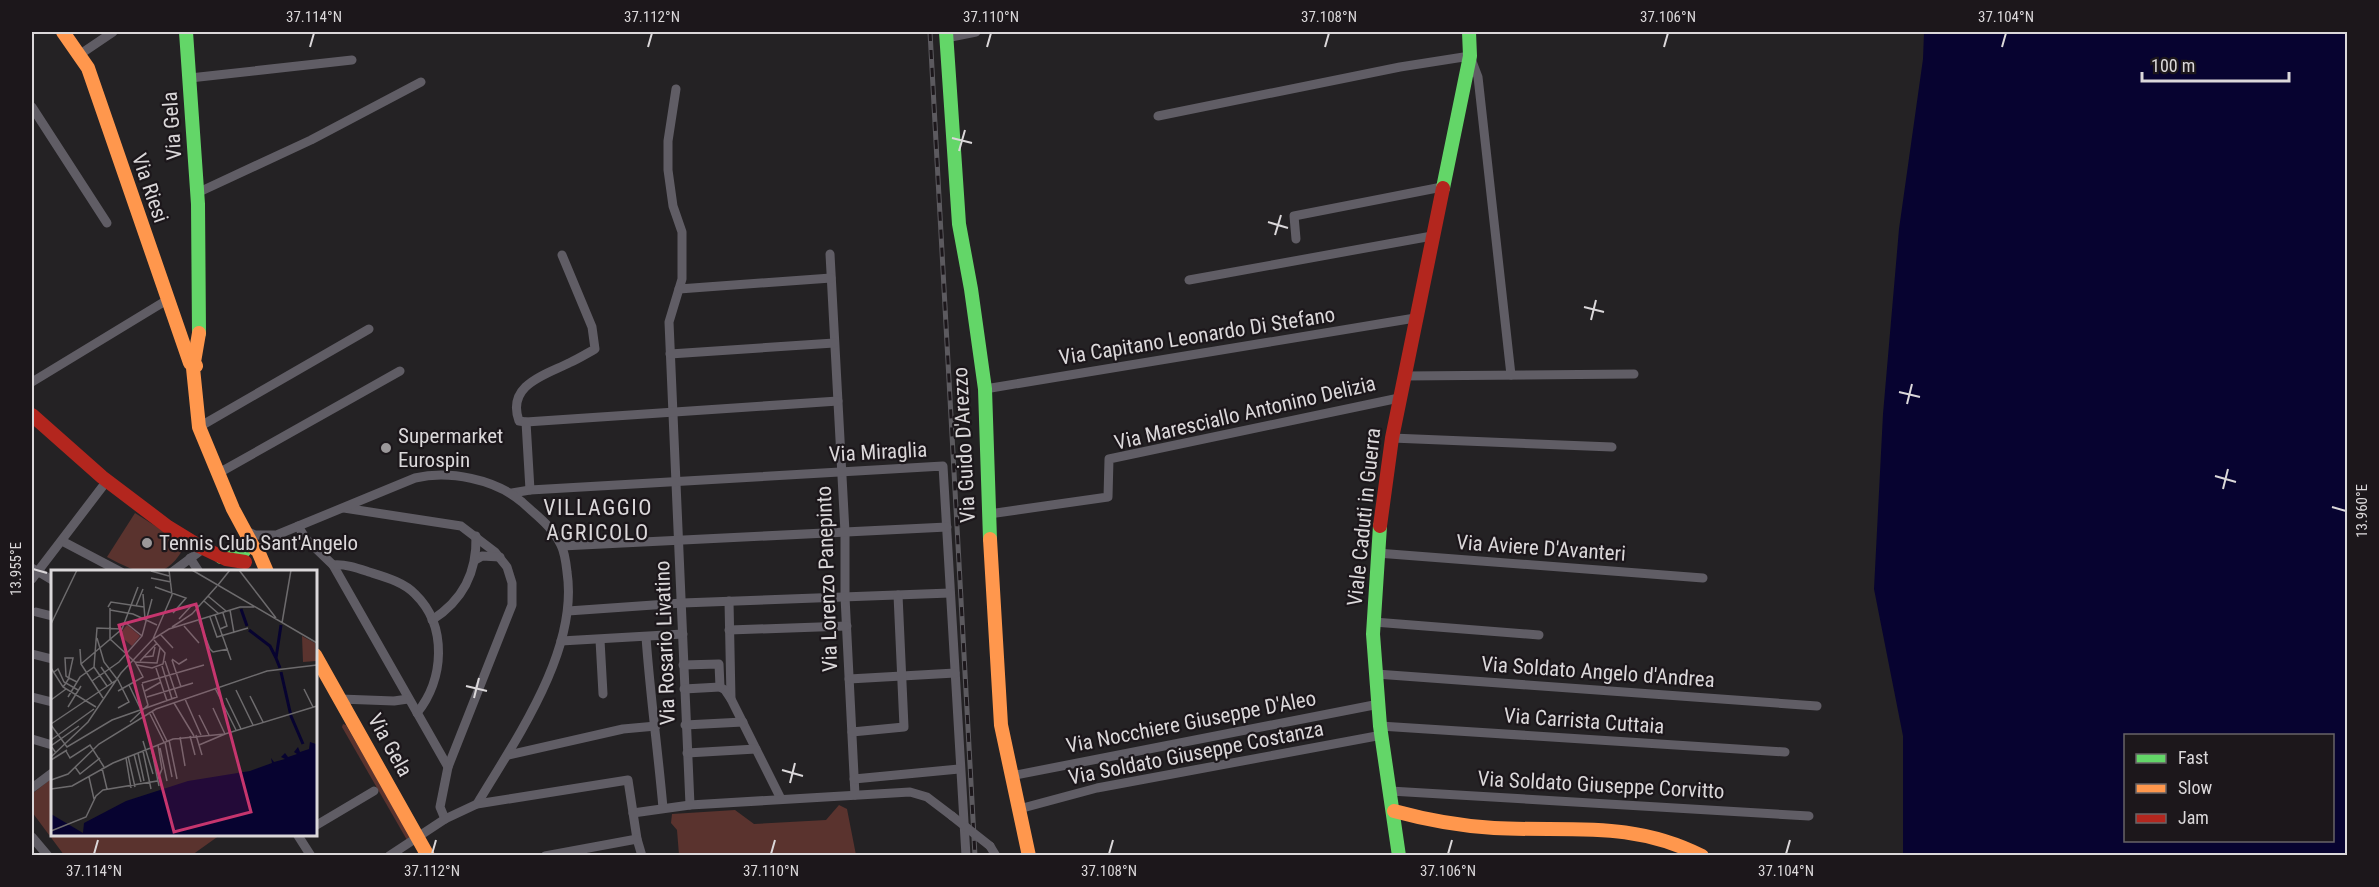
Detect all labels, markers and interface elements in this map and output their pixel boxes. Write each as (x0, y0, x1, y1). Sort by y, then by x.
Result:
text: 37.114°N (286, 8, 342, 26)
text: 37.112°N (624, 8, 680, 26)
text: 37.110°N (963, 8, 1019, 26)
text: 37.108°N (1301, 8, 1357, 26)
text: 37.106°N (1640, 8, 1696, 26)
text: 37.104°N (1978, 8, 2034, 26)
scale bar (2142, 45, 2289, 83)
text: 100 m (2151, 55, 2195, 76)
street label: Via Gela (158, 91, 186, 161)
street label: Via Riesi (127, 150, 173, 226)
street label: Via Capitano Leonardo Di Stefano (1057, 302, 1337, 370)
street label: Via Guido D'Arezzo (948, 366, 980, 524)
street label: Via Maresciallo Antonino Delizia (1112, 371, 1378, 455)
place label: Supermarket Eurospin (398, 424, 503, 472)
street label: Viale Caduti in Guerra (1343, 427, 1385, 607)
street label: Via Miraglia (828, 437, 928, 467)
marker: Supermarket Eurospin (379, 441, 393, 455)
text: 13.960°E (2353, 484, 2371, 538)
street label: Via Lorenzo Panepinto (812, 486, 842, 672)
district label: VILLAGGIO AGRICOLO (543, 495, 653, 545)
street label: Via Aviere D'Avanteri (1455, 530, 1627, 566)
place label: Tennis Club Sant'Angelo (159, 531, 358, 555)
marker: Tennis Club Sant'Angelo (140, 536, 154, 550)
text: 13.955°E (7, 542, 25, 596)
street label: Via Rosario Livatino (650, 560, 680, 726)
inset map (51, 570, 316, 836)
street label: Via Soldato Angelo d'Andrea (1480, 652, 1716, 692)
street label: Via Nocchiere Giuseppe D'Aleo (1064, 686, 1318, 758)
street label: Via Carrista Cuttaia (1503, 703, 1665, 739)
street label: Via Gela (363, 709, 417, 781)
street label: Via Soldato Giuseppe Costanza (1066, 716, 1326, 790)
legend (2124, 734, 2334, 842)
text: Fast (2178, 747, 2209, 768)
street label: Via Soldato Giuseppe Corvitto (1477, 767, 1725, 803)
text: Slow (2178, 777, 2213, 798)
text: Jam (2178, 807, 2209, 828)
text: 37.114°N (66, 862, 122, 880)
text: 37.112°N (404, 862, 460, 880)
text: 37.110°N (743, 862, 799, 880)
text: 37.108°N (1081, 862, 1137, 880)
text: 37.106°N (1420, 862, 1476, 880)
text: 37.104°N (1758, 862, 1814, 880)

